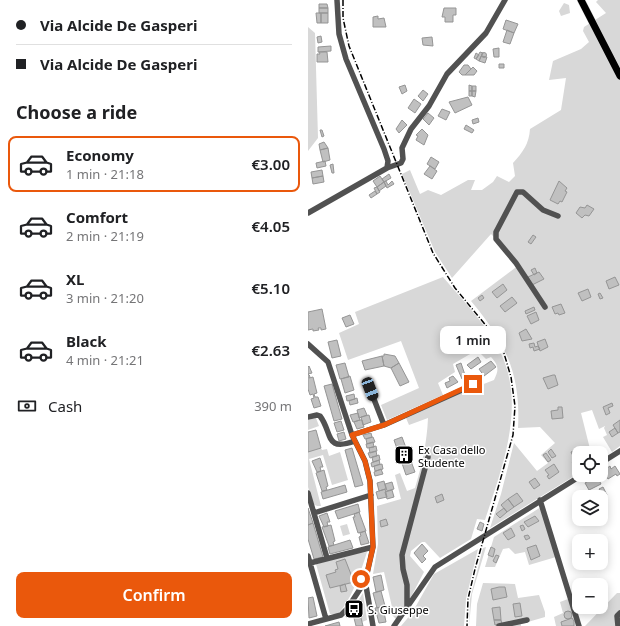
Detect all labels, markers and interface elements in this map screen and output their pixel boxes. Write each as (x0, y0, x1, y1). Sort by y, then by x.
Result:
text: Via Alcide De Gasperi (40, 15, 197, 35)
text: Via Alcide De Gasperi (40, 54, 197, 74)
text: Choose a ride (16, 100, 137, 124)
text: Economy (66, 145, 134, 165)
icon: car (18, 146, 54, 182)
text: €3.00 (252, 154, 290, 174)
text: 1 min · 21:18 (66, 165, 144, 183)
text: Comfort (66, 207, 128, 227)
icon: car (18, 208, 54, 244)
text: €4.05 (252, 216, 290, 236)
text: 2 min · 21:19 (66, 227, 144, 245)
text: XL (66, 269, 84, 289)
icon: car (18, 270, 54, 306)
text: €5.10 (252, 278, 290, 298)
text: 3 min · 21:20 (66, 289, 144, 307)
callout: 1 min (440, 326, 506, 354)
text: Black (66, 331, 106, 351)
text: 1 min (455, 331, 491, 349)
icon: car (18, 332, 54, 368)
text: €2.63 (252, 340, 290, 360)
text: 4 min · 21:21 (66, 351, 144, 369)
route end (464, 375, 482, 393)
car (360, 376, 380, 402)
icon: cash (16, 395, 38, 417)
text: Cash (48, 396, 82, 416)
text: 390 m (254, 397, 292, 415)
place label: Ex Casa dello Studente (418, 442, 486, 470)
building icon: Ex Casa dello Studente (393, 444, 415, 466)
map controls (572, 446, 608, 614)
button: locate (572, 446, 608, 482)
button: layers (572, 490, 608, 526)
button: + (572, 534, 608, 570)
route start (352, 570, 370, 588)
button: Confirm (16, 572, 292, 618)
button: − (572, 578, 608, 614)
bus stop icon: S. Giuseppe (343, 598, 365, 620)
place label: S. Giuseppe (368, 602, 429, 617)

